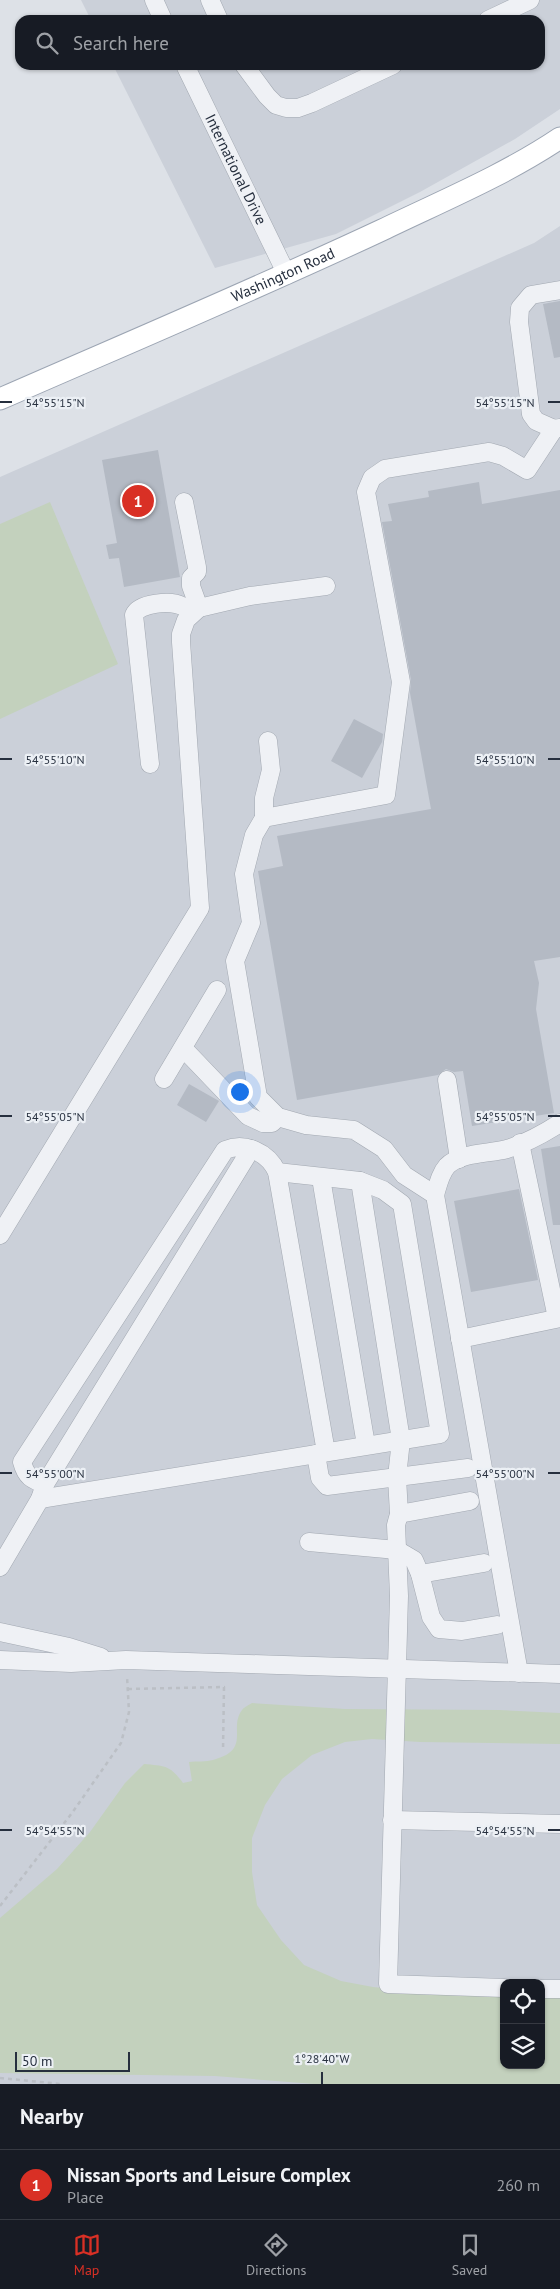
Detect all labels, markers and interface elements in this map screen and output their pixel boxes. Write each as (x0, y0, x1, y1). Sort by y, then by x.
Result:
search box (15, 15, 545, 70)
icon: search (33, 29, 61, 57)
text: Search here (73, 31, 169, 55)
street label: International Drive (201, 111, 271, 228)
street label: Washington Road (228, 243, 337, 306)
text: 54°55'15"N (25, 395, 85, 410)
text: 54°55'15"N (475, 395, 535, 410)
pin: 1 (122, 482, 154, 520)
text: 54°55'10"N (25, 752, 85, 767)
text: 54°55'10"N (475, 752, 535, 767)
your location (227, 1079, 253, 1105)
text: 54°55'05"N (25, 1109, 85, 1124)
text: 54°55'05"N (475, 1109, 535, 1124)
text: 54°55'00"N (25, 1466, 85, 1481)
text: 54°55'00"N (475, 1466, 535, 1481)
text: 54°54'55"N (25, 1823, 85, 1838)
text: 54°54'55"N (475, 1823, 535, 1838)
map controls (500, 1979, 545, 2069)
button: locate (500, 1979, 545, 2024)
button: layers (500, 2024, 545, 2069)
scale bar (15, 2049, 130, 2072)
text: 1°28'40"W (295, 2051, 349, 2066)
text: 50 m (22, 2052, 52, 2070)
text: Nearby (20, 2103, 83, 2130)
text: Nissan Sports and Leisure Complex (67, 2163, 351, 2187)
text: 1 (31, 2175, 41, 2195)
text: 260 m (497, 2175, 540, 2195)
text: Place (67, 2187, 104, 2207)
tab: Map (73, 2231, 101, 2279)
tab: Directions (246, 2231, 306, 2279)
tab: Saved (452, 2231, 487, 2279)

